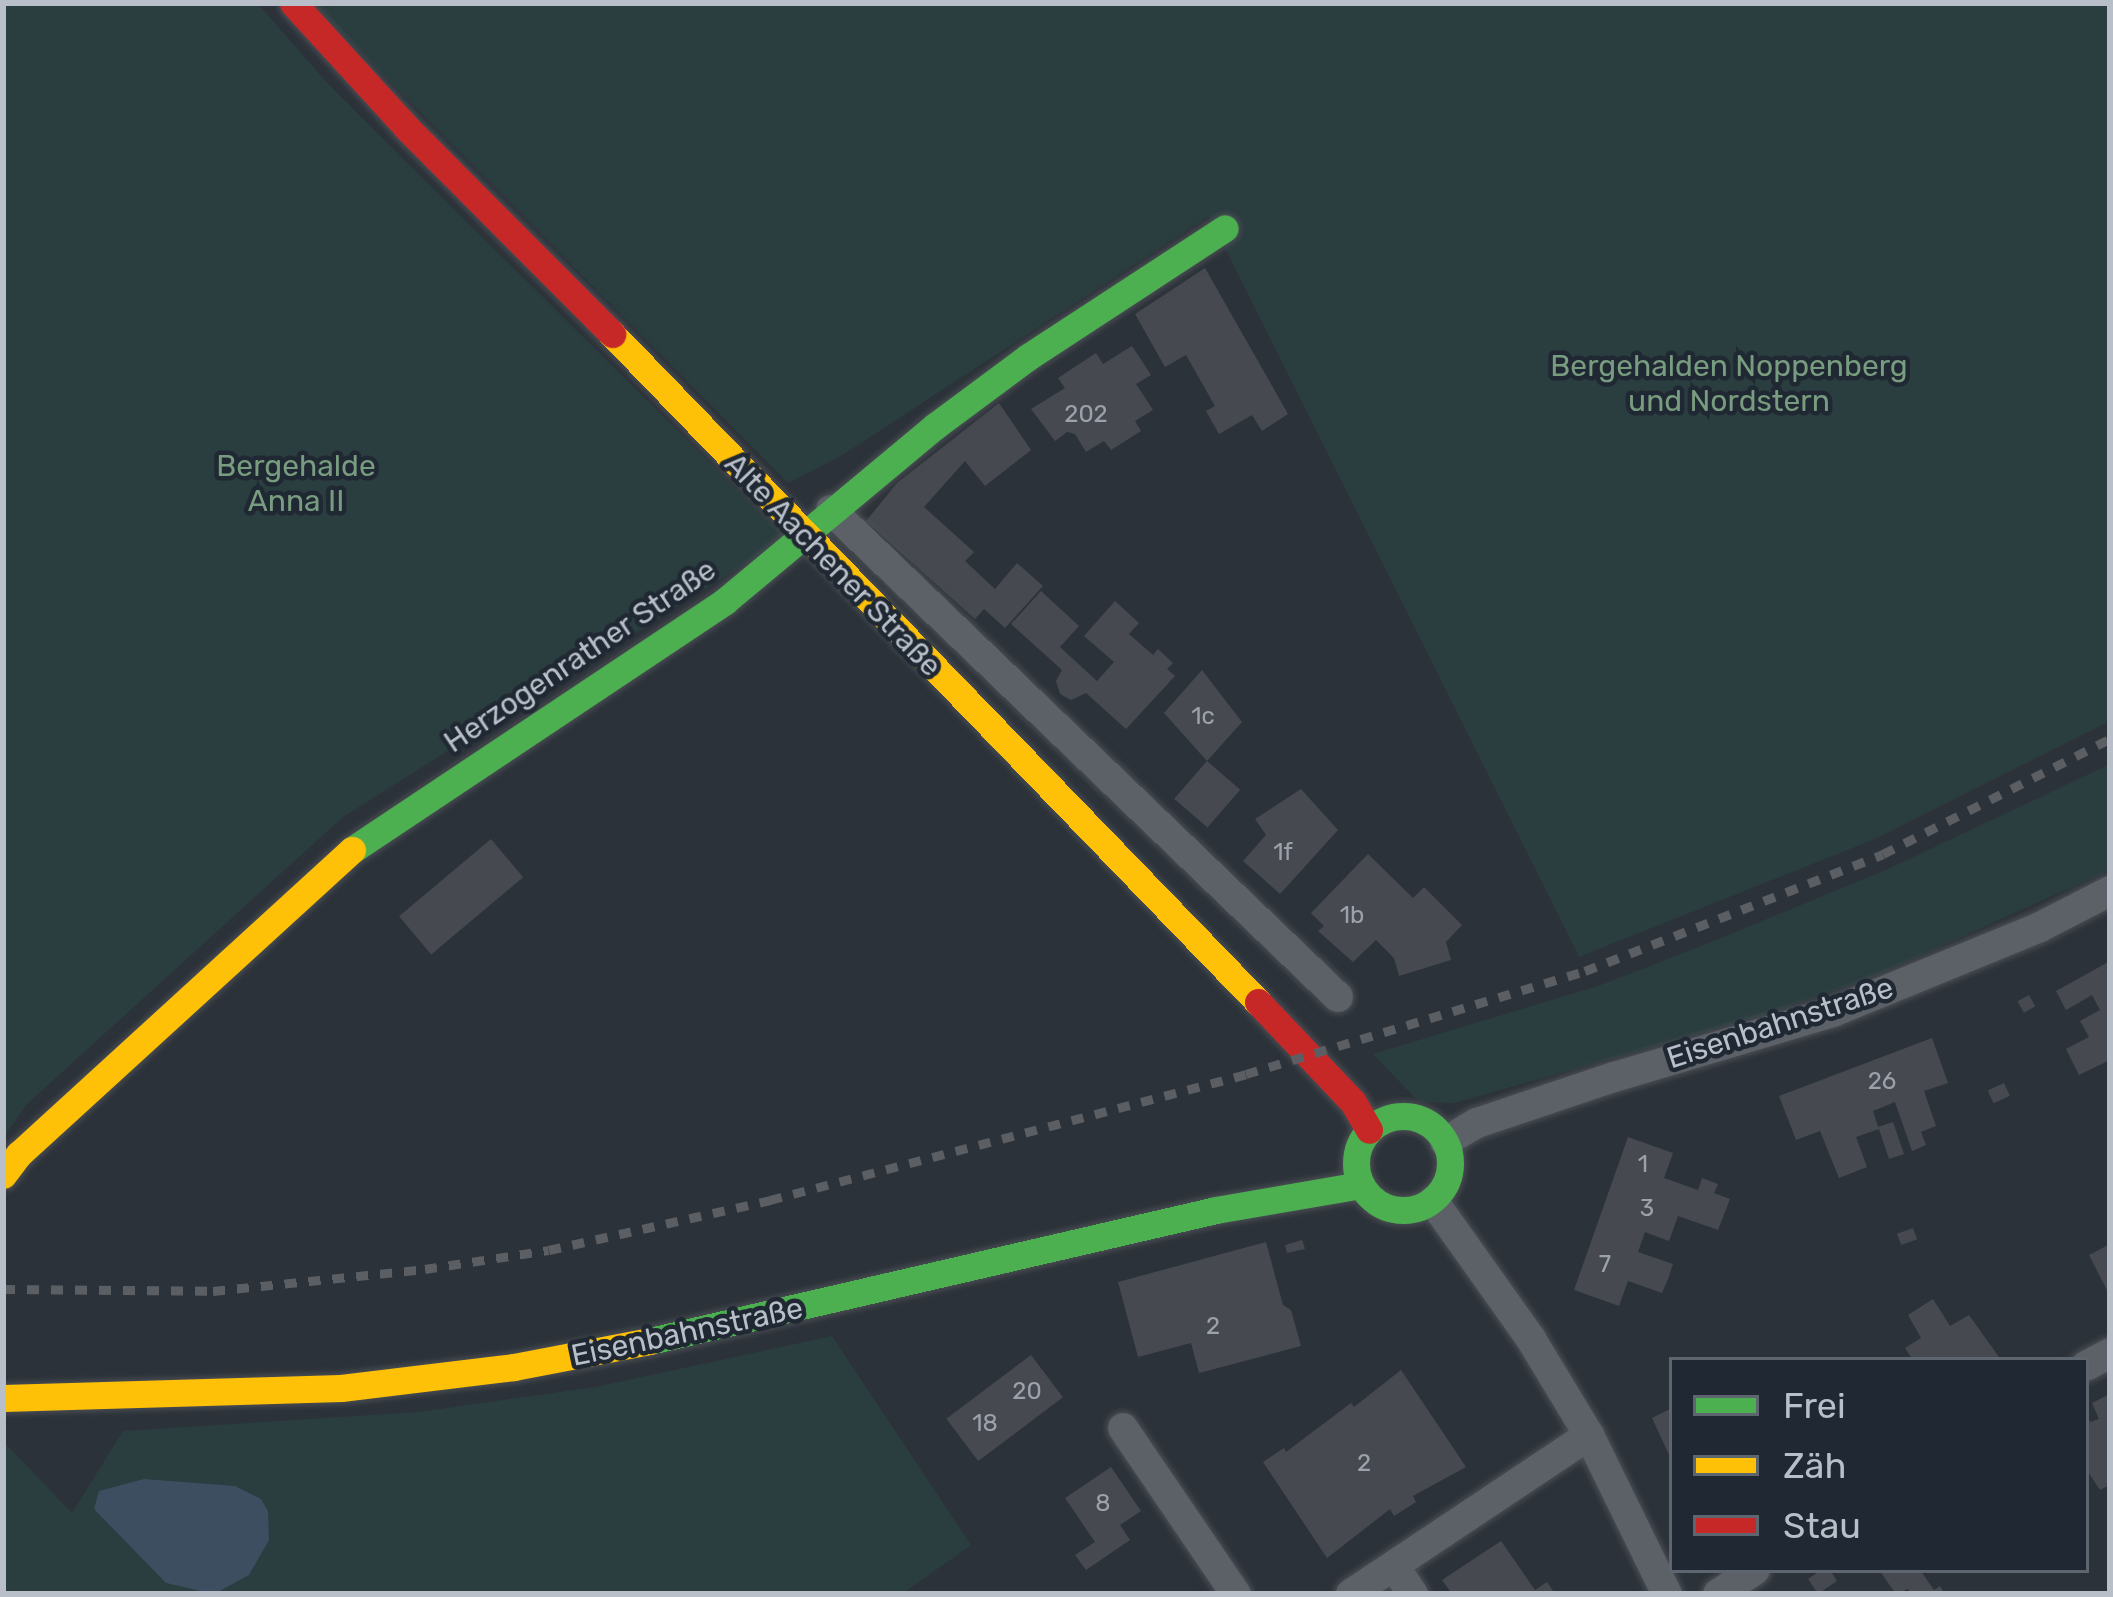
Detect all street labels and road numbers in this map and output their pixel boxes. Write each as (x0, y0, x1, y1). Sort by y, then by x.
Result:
street label: Alte Aachener Straße (717, 445, 949, 685)
street label: Herzogenrather Straße (437, 551, 723, 761)
street label: Eisenbahnstraße (1662, 969, 1898, 1077)
street label: Eisenbahnstraße (568, 1290, 806, 1374)

